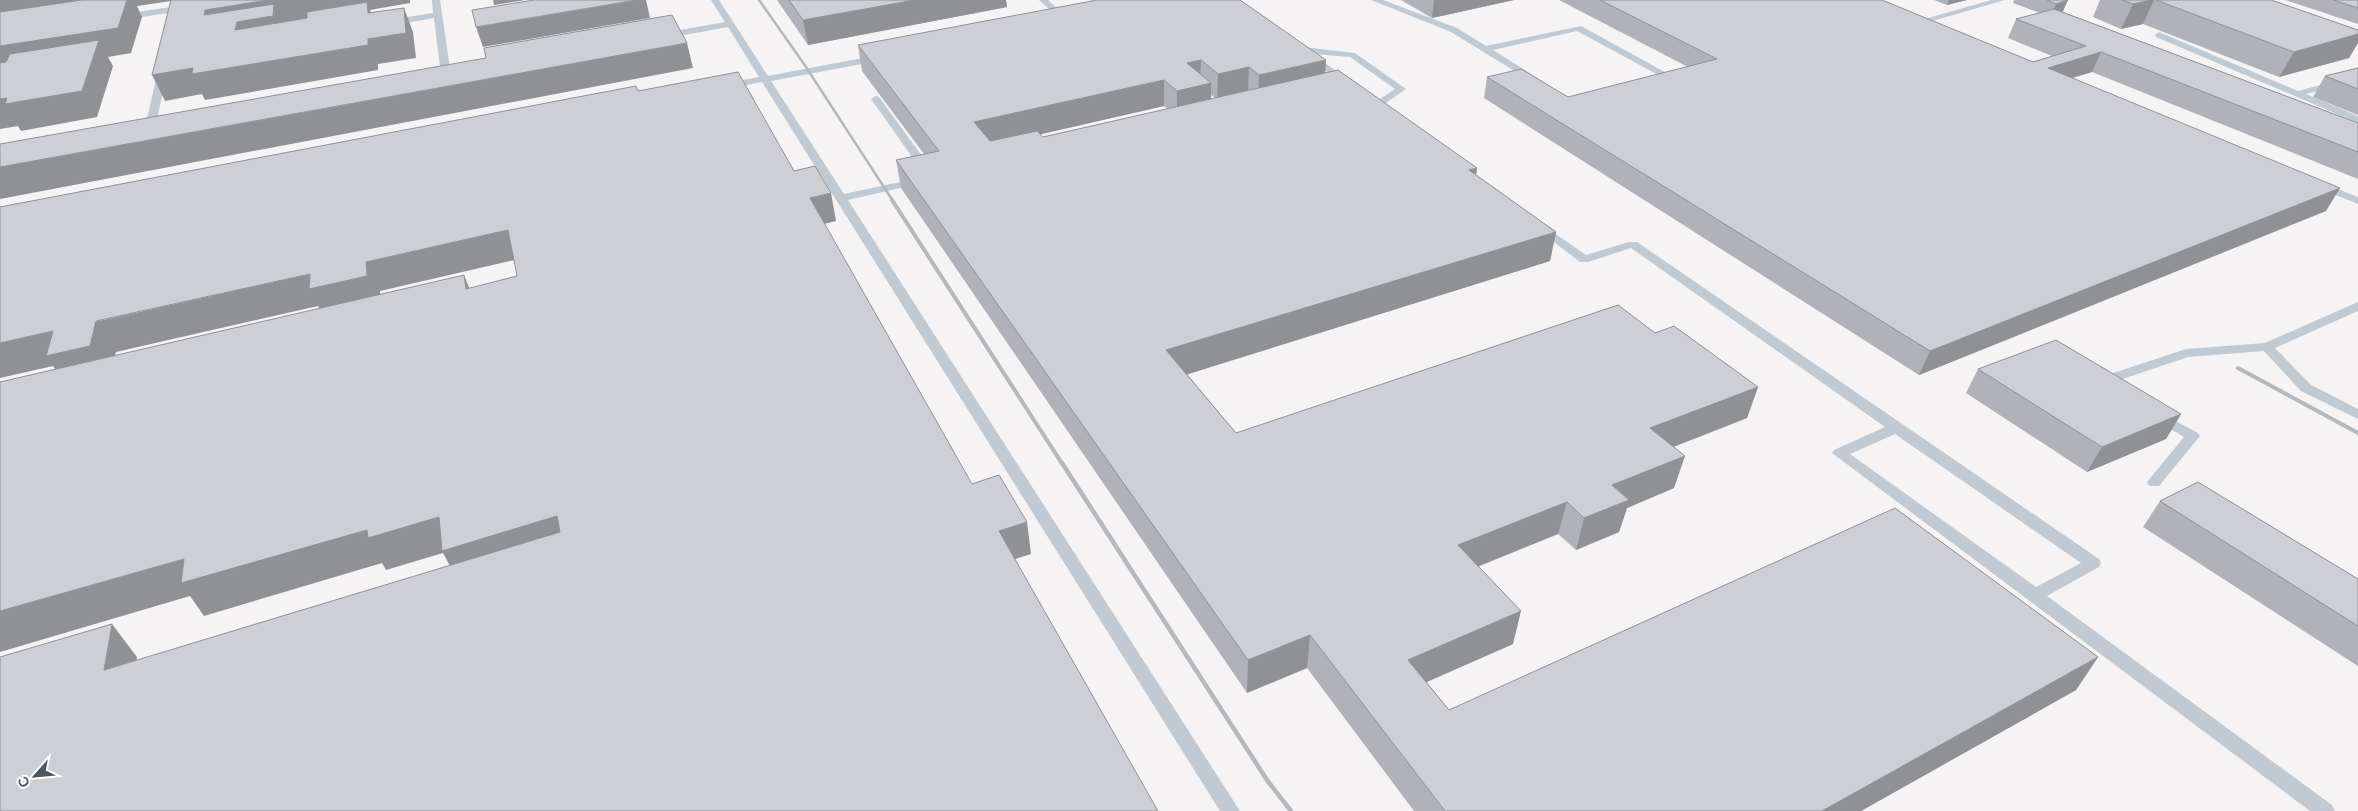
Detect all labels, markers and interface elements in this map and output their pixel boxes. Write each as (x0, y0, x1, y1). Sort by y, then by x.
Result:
north arrow (10, 751, 60, 801)
text: С (13, 774, 33, 790)

